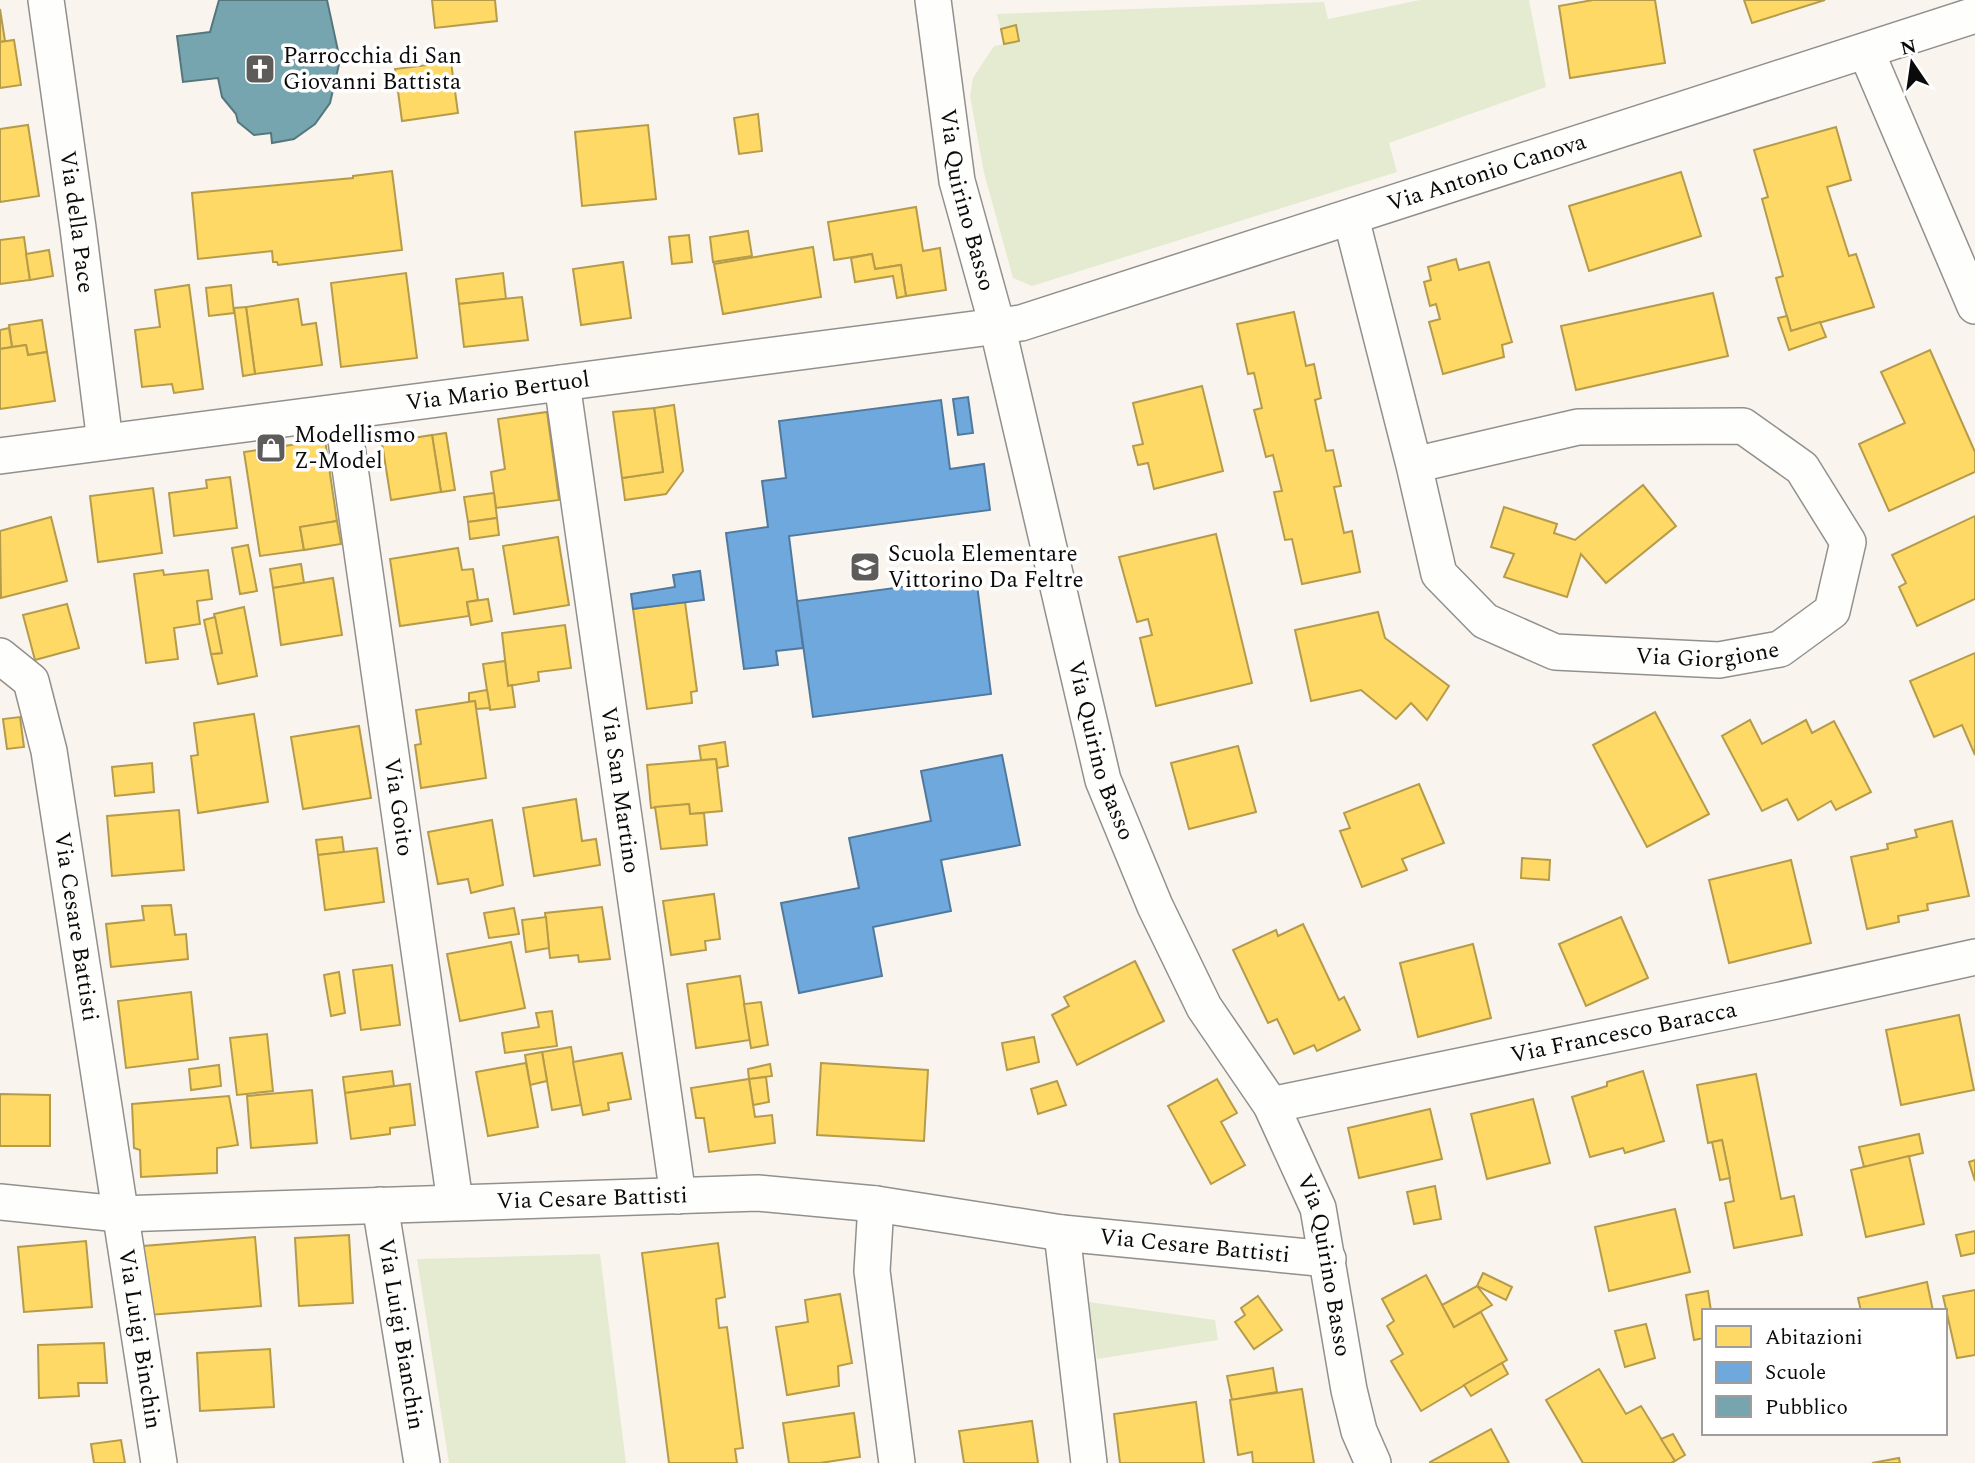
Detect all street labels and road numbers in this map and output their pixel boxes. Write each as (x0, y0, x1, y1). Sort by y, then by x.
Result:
street label: Via Quirino Basso (930, 107, 1004, 295)
street label: Via Antonio Canova (1383, 124, 1591, 221)
street label: Via della Pace (50, 148, 104, 295)
street label: Via Mario Bertuol (404, 362, 592, 420)
street label: Via Giorgione (1635, 632, 1782, 678)
street label: Via Quirino Basso (1058, 657, 1144, 846)
street label: Via San Martino (591, 704, 649, 875)
street label: Via Goito (374, 755, 423, 859)
street label: Via Cesare Battisti (44, 830, 108, 1024)
street label: Via Francesco Baracca (1507, 992, 1740, 1073)
street label: Via Quirino Basso (1287, 1168, 1361, 1359)
street label: Via Cesare Battisti (496, 1178, 688, 1219)
street label: Via Cesare Battisti (1098, 1219, 1292, 1273)
street label: Via Luigi Bianchin (368, 1236, 434, 1433)
street label: Via Luigi Binchin (109, 1246, 171, 1432)

